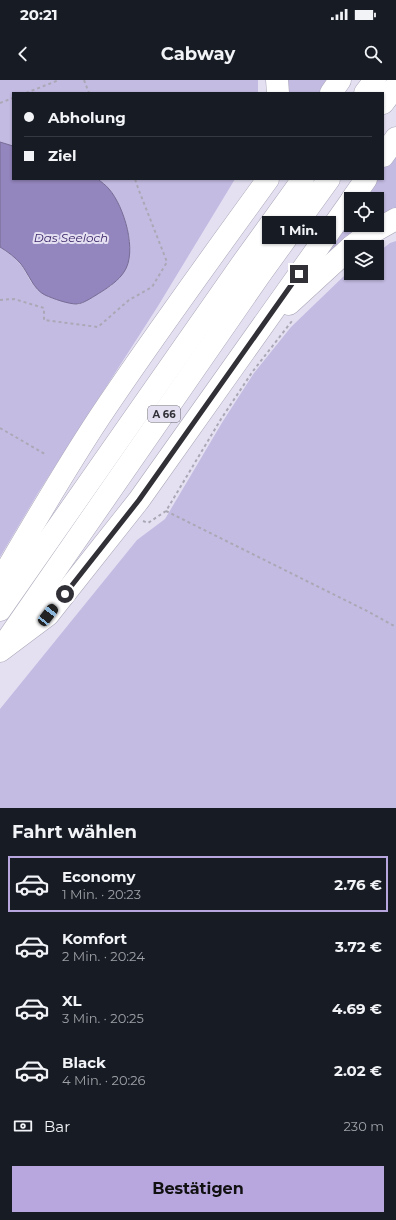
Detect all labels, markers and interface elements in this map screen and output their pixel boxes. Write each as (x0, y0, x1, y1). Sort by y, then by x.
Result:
text: 20:21 (20, 5, 58, 24)
icon: back (12, 43, 34, 65)
text: Cabway (161, 43, 235, 65)
icon: search (362, 43, 384, 65)
text: Abholung (48, 108, 126, 127)
text: Ziel (48, 146, 77, 165)
map controls (344, 192, 384, 280)
button: locate (344, 192, 384, 232)
callout: 1 Min. (262, 216, 336, 244)
text: 1 Min. (280, 222, 318, 238)
water label: Das Seeloch (34, 230, 108, 245)
button: layers (344, 240, 384, 280)
route end (290, 265, 308, 283)
road number: A 66 (148, 406, 180, 422)
route start (56, 585, 74, 603)
car (36, 602, 60, 628)
text: Fahrt wählen (12, 821, 137, 843)
icon: car (14, 866, 50, 902)
text: Economy (62, 867, 135, 886)
text: 2.76 € (334, 875, 382, 894)
text: 1 Min. · 20:23 (62, 886, 141, 902)
icon: car (14, 928, 50, 964)
text: Komfort (62, 929, 127, 948)
text: 3.72 € (335, 937, 382, 956)
text: 2 Min. · 20:24 (62, 948, 145, 964)
icon: car (14, 990, 50, 1026)
text: XL (62, 991, 81, 1010)
text: 4.69 € (332, 999, 382, 1018)
text: 3 Min. · 20:25 (62, 1010, 144, 1026)
icon: car (14, 1052, 50, 1088)
text: Black (62, 1053, 106, 1072)
text: 2.02 € (334, 1061, 382, 1080)
text: 4 Min. · 20:26 (62, 1072, 146, 1088)
icon: cash (12, 1115, 34, 1137)
text: Bar (44, 1117, 70, 1136)
text: 230 m (343, 1118, 384, 1134)
button: Bestätigen (12, 1166, 384, 1212)

